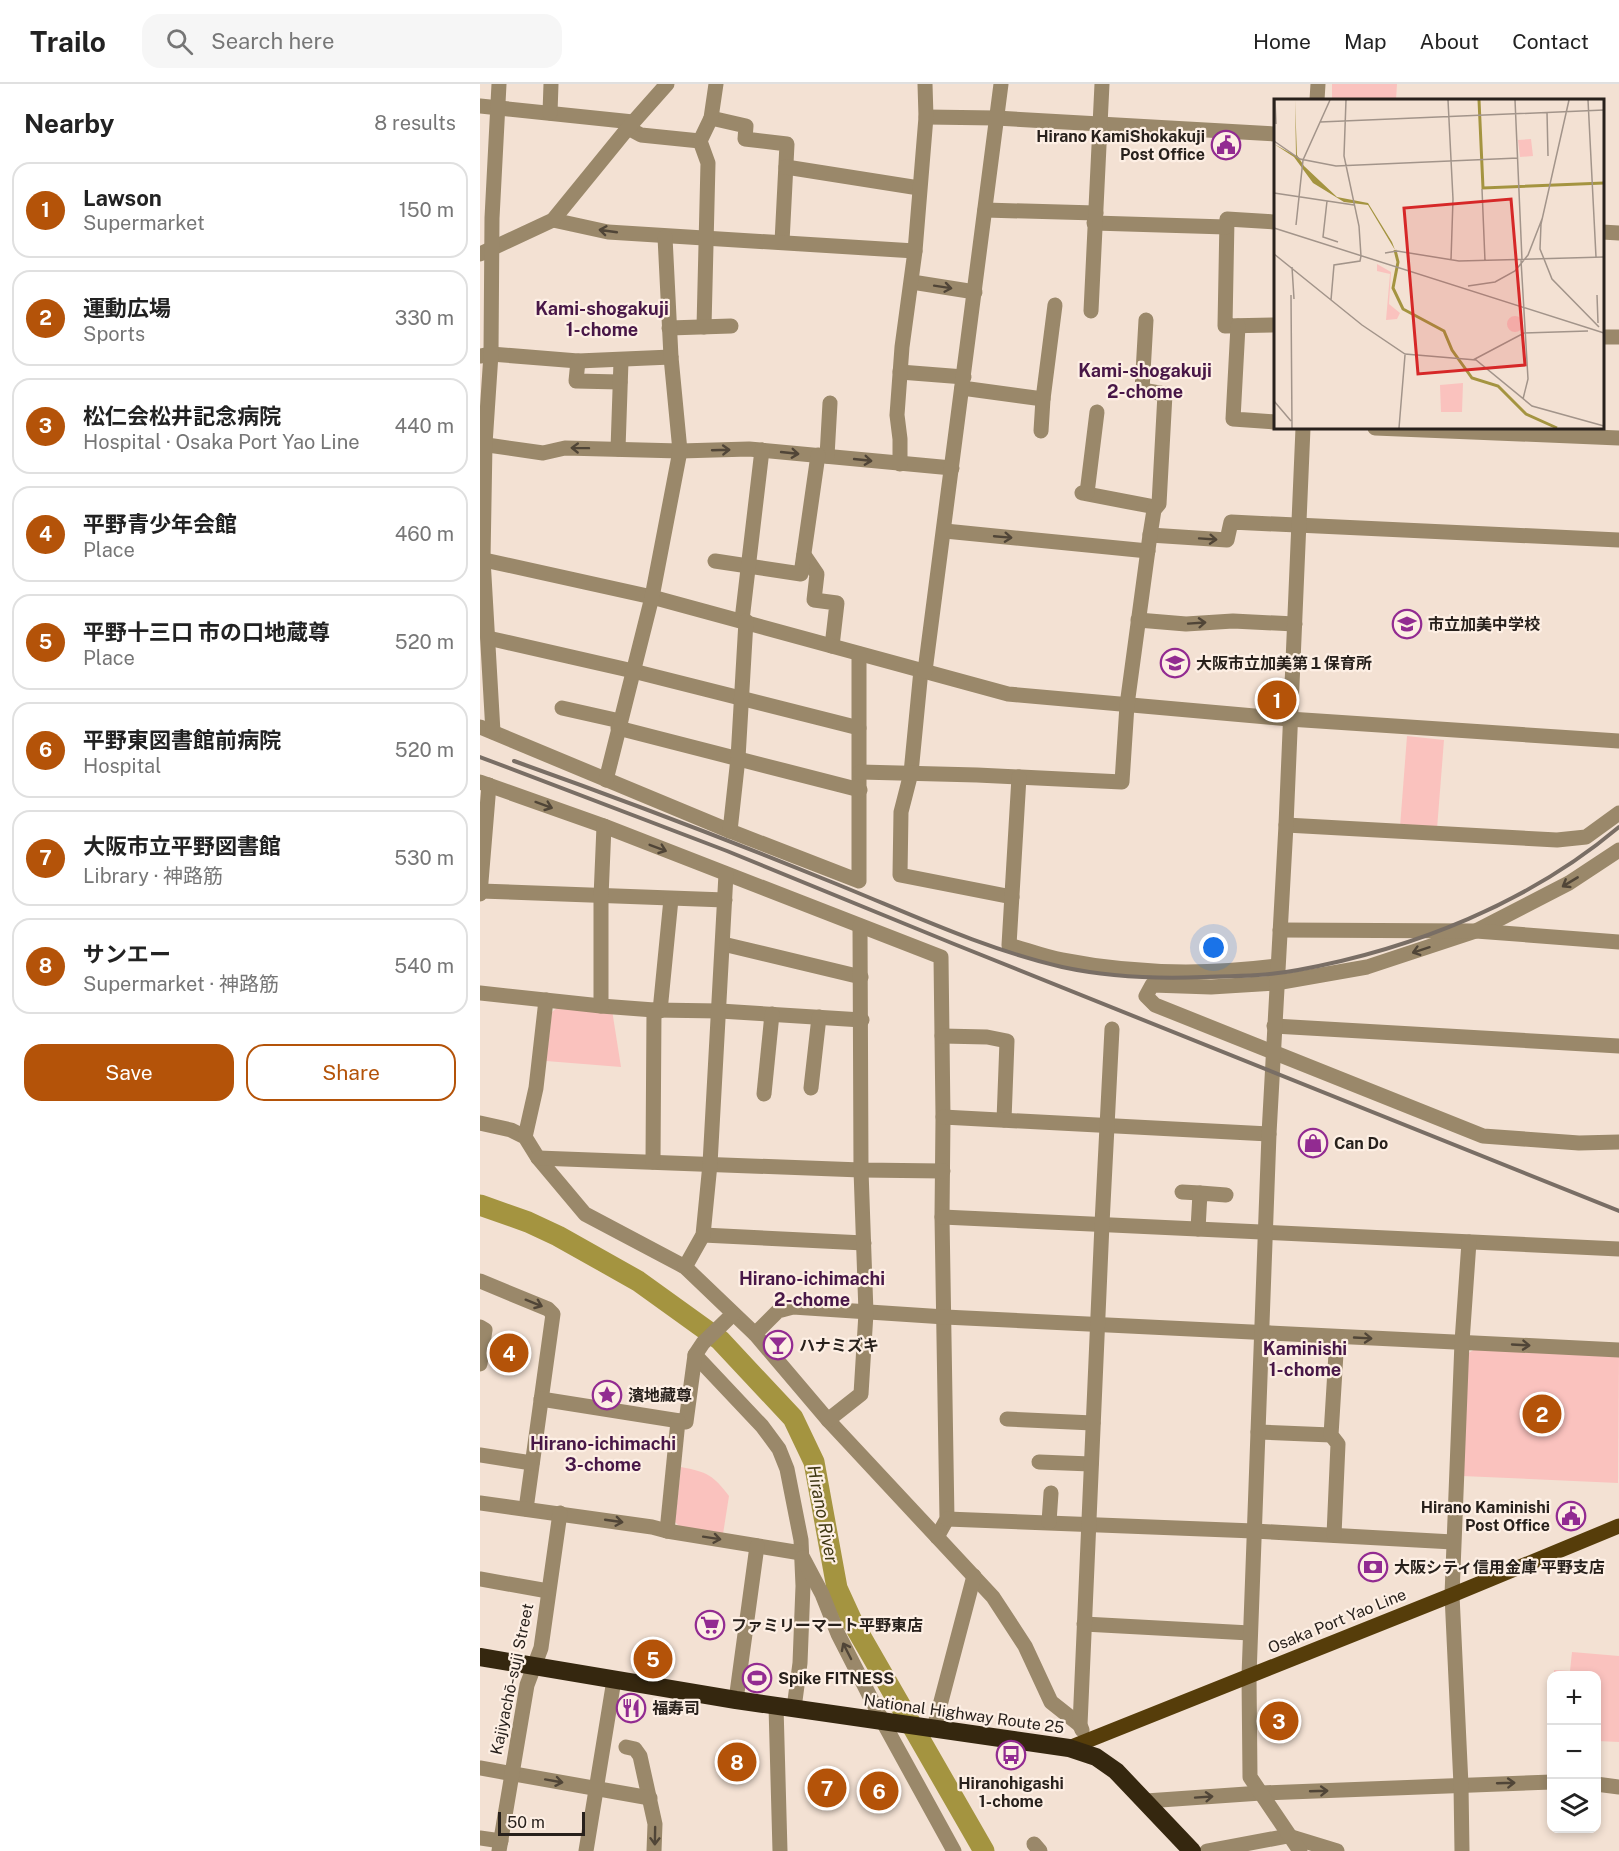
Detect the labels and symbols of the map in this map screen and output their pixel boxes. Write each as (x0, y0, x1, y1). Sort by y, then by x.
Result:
inset map (1274, 99, 1604, 429)
place label: Hirano KamiShokakuji Post Office (1036, 127, 1205, 164)
public building icon: Hirano KamiShokakuji Post Office (1210, 129, 1242, 161)
one-way arrow (599, 226, 619, 237)
one-way arrow (933, 281, 953, 292)
district label: Kami-shogakuji 1-chome (535, 298, 669, 340)
district label: Kami-shogakuji 2-chome (1078, 360, 1212, 402)
one-way arrow (571, 442, 591, 454)
one-way arrow (711, 444, 731, 455)
one-way arrow (780, 448, 800, 459)
one-way arrow (853, 455, 873, 466)
one-way arrow (992, 532, 1012, 543)
one-way arrow (1198, 534, 1218, 545)
school or university icon: 市立加美中学校 (1391, 608, 1423, 640)
place label: 市立加美中学校 (1428, 615, 1540, 634)
one-way arrow (1186, 617, 1206, 628)
school or university icon: 大阪市立加美第１保育所 (1159, 647, 1191, 679)
place label: 大阪市立加美第１保育所 (1196, 654, 1372, 673)
pin: 1 (1258, 678, 1296, 722)
one-way arrow (534, 800, 553, 811)
one-way arrow (648, 843, 667, 854)
one-way arrow (1562, 876, 1579, 888)
your location (1199, 933, 1228, 962)
one-way arrow (1412, 945, 1431, 956)
shop icon: Can Do (1297, 1127, 1329, 1159)
place label: Can Do (1334, 1134, 1388, 1153)
district label: Hirano-ichimachi 2-chome (739, 1268, 885, 1310)
one-way arrow (524, 1298, 543, 1309)
bar icon: ハナミズキ (762, 1329, 794, 1361)
pin: 4 (489, 1330, 528, 1376)
one-way arrow (1352, 1332, 1372, 1343)
place label: ハナミズキ (799, 1336, 879, 1355)
district label: Kaminishi 1-chome (1263, 1338, 1347, 1380)
one-way arrow (1510, 1340, 1530, 1351)
place icon: 濱地藏尊 (591, 1379, 623, 1411)
place label: 濱地藏尊 (628, 1386, 692, 1405)
pin: 2 (1522, 1392, 1562, 1436)
district label: Hirano-ichimachi 3-chome (530, 1433, 676, 1475)
water label: Hirano River (803, 1463, 843, 1565)
place label: Hirano Kaminishi Post Office (1421, 1498, 1550, 1535)
public building icon: Hirano Kaminishi Post Office (1555, 1500, 1587, 1532)
one-way arrow (603, 1516, 623, 1527)
one-way arrow (702, 1533, 721, 1544)
bank icon: 大阪シティ信用金庫 平野支店 (1357, 1551, 1389, 1583)
place label: 大阪シティ信用金庫 平野支店 (1394, 1558, 1605, 1577)
street label: Osaka Port Yao Line (1265, 1585, 1409, 1657)
street label: Kajiyachō-suji Street (487, 1601, 537, 1757)
supermarket icon: ファミリーマート平野東店 (694, 1609, 726, 1641)
place label: ファミリーマート平野東店 (731, 1616, 923, 1635)
pin: 5 (634, 1636, 672, 1682)
one-way arrow (841, 1643, 852, 1661)
sports icon: Spike FITNESS (741, 1662, 773, 1694)
place label: Spike FITNESS (778, 1669, 894, 1688)
street label: National Highway Route 25 (862, 1691, 1066, 1737)
restaurant icon: 福寿司 (615, 1692, 647, 1724)
pin: 3 (1260, 1698, 1298, 1744)
place label: 福寿司 (652, 1699, 700, 1718)
bus stop icon: Hiranohigashi 1-chome (995, 1739, 1027, 1771)
pin: 8 (718, 1740, 756, 1784)
pin: 7 (808, 1766, 846, 1810)
pin: 6 (860, 1768, 898, 1814)
place label: Hiranohigashi 1-chome (958, 1774, 1064, 1811)
one-way arrow (544, 1775, 563, 1786)
one-way arrow (1496, 1778, 1516, 1789)
one-way arrow (1309, 1785, 1329, 1796)
one-way arrow (1193, 1792, 1213, 1803)
scale bar (498, 1809, 585, 1836)
one-way arrow (649, 1825, 661, 1845)

